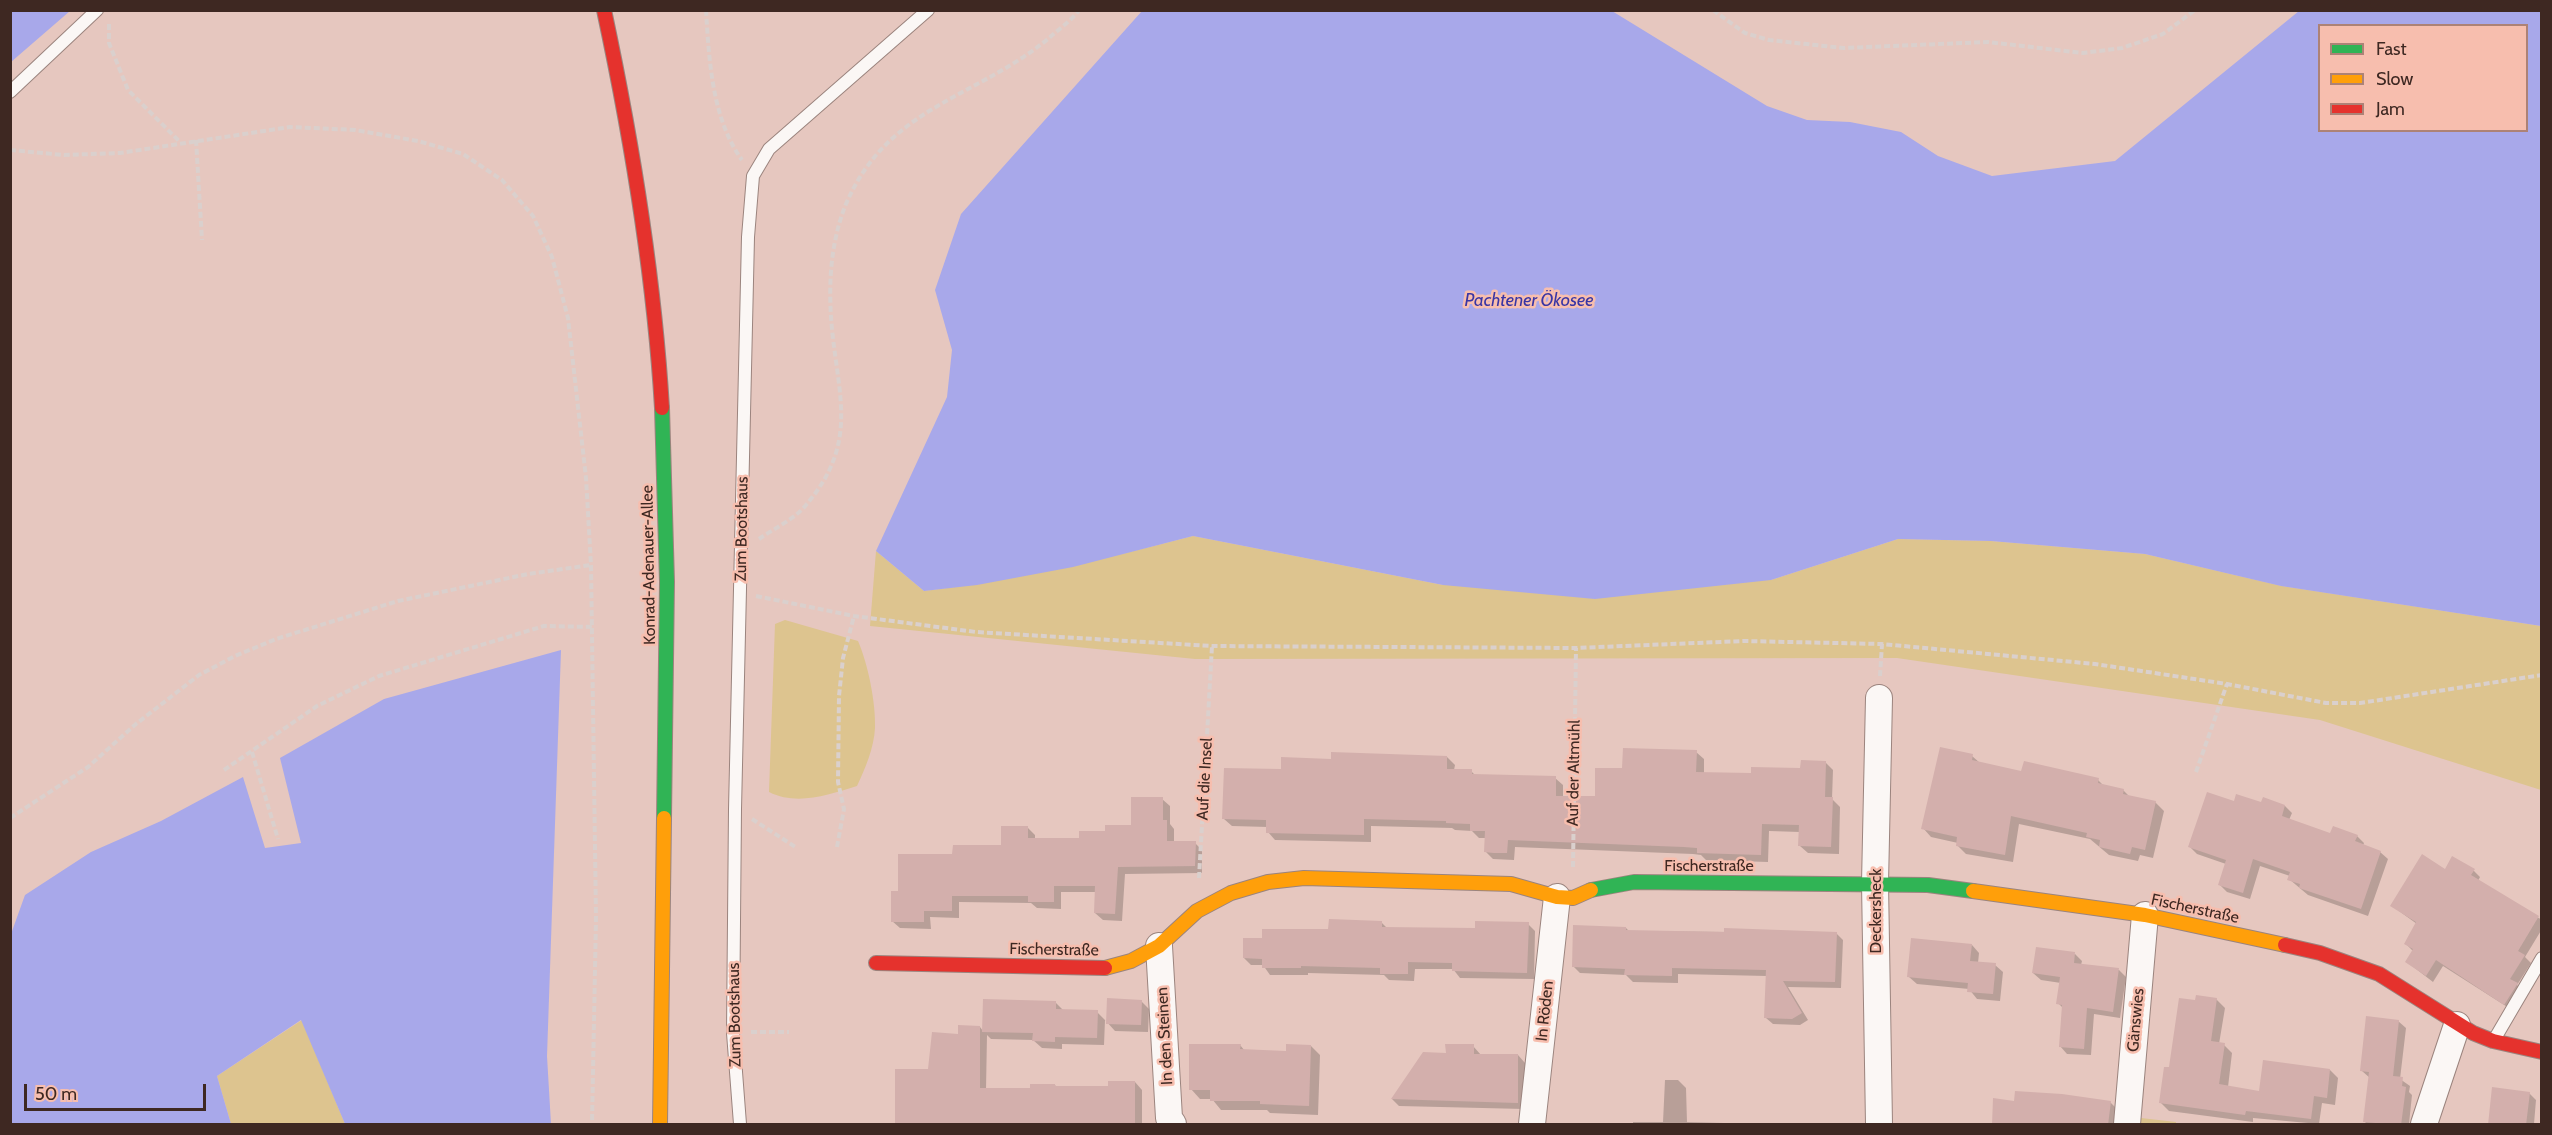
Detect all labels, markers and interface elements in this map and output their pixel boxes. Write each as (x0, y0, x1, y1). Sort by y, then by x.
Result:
legend (2318, 24, 2528, 132)
text: Fast (2376, 38, 2407, 60)
text: Slow (2376, 68, 2413, 90)
text: Jam (2376, 98, 2405, 120)
water label: Pachtener Ökosee (1465, 290, 1593, 312)
street label: Zum Bootshaus (731, 476, 753, 582)
street label: Konrad-Adenauer-Allee (638, 485, 660, 645)
street label: Auf der Altmühl (1563, 720, 1585, 826)
street label: Auf die Insel (1193, 737, 1217, 821)
street label: Fischerstraße (1664, 856, 1754, 876)
street label: Deckersheck (1866, 869, 1886, 953)
street label: Fischerstraße (2149, 890, 2241, 928)
street label: Fischerstraße (1009, 940, 1099, 960)
street label: Zum Bootshaus (724, 962, 746, 1068)
street label: In Röden (1532, 980, 1558, 1042)
street label: In den Steinen (1153, 986, 1177, 1086)
street label: Gänswies (2124, 987, 2148, 1053)
scale bar (27, 1072, 208, 1110)
text: 50 m (35, 1083, 77, 1105)

